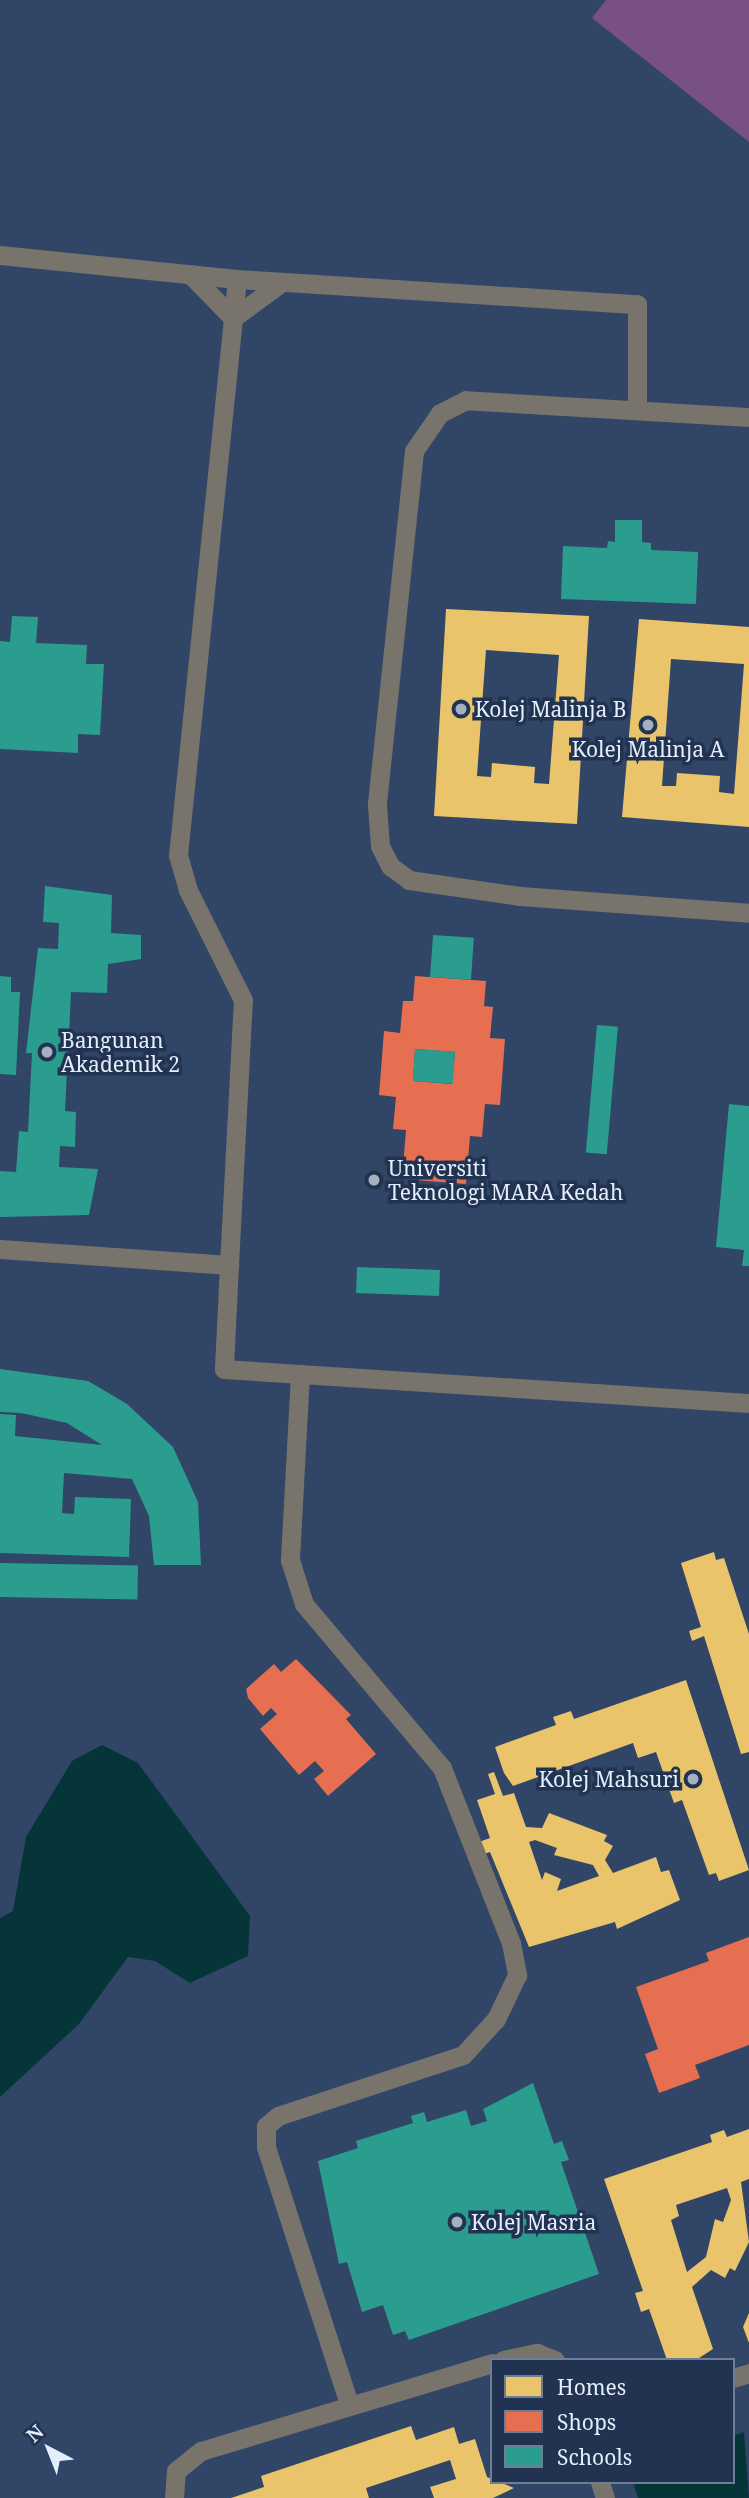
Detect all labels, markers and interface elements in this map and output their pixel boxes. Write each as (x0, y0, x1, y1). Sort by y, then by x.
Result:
place label: Kolej Malinja B (475, 696, 627, 722)
marker: Kolej Malinja B (453, 701, 469, 717)
marker: Kolej Malinja A (640, 717, 656, 733)
place label: Kolej Malinja A (572, 736, 724, 762)
place label: Bangunan Akademik 2 (61, 1027, 180, 1077)
marker: Bangunan Akademik 2 (39, 1044, 55, 1060)
place label: Universiti Teknologi MARA Kedah (388, 1155, 623, 1205)
marker: Universiti Teknologi MARA Kedah (366, 1172, 382, 1188)
place label: Kolej Mahsuri (539, 1766, 679, 1792)
marker: Kolej Mahsuri (685, 1771, 701, 1787)
place label: Kolej Masria (471, 2209, 596, 2235)
marker: Kolej Masria (449, 2214, 465, 2230)
legend (490, 2358, 735, 2484)
text: Homes (557, 2373, 626, 2401)
text: Shops (557, 2408, 616, 2436)
north arrow (14, 2414, 84, 2484)
text: N (21, 2419, 49, 2448)
text: Schools (557, 2443, 632, 2471)

